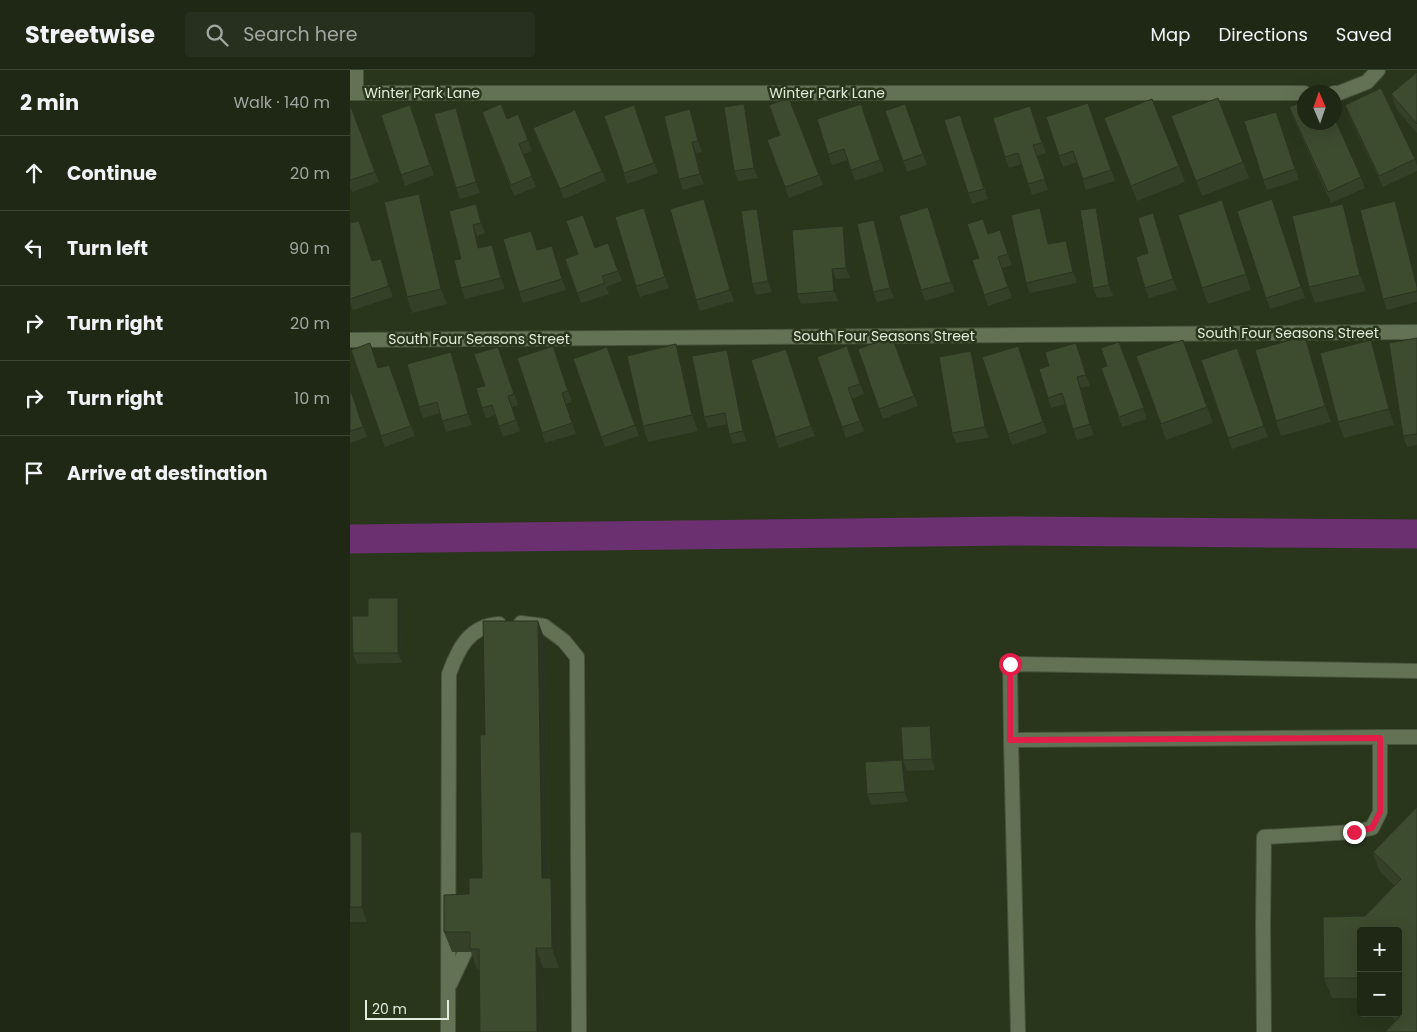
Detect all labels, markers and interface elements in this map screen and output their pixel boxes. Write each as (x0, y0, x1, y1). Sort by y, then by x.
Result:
search box (185, 12, 535, 57)
text: Streetwise (25, 18, 155, 51)
icon: search (203, 21, 231, 49)
text: Search here (243, 21, 358, 48)
text: Map (1151, 22, 1190, 47)
text: Directions (1218, 22, 1308, 47)
text: Saved (1336, 22, 1392, 47)
street label: Winter Park Lane (364, 83, 480, 103)
street label: Winter Park Lane (769, 83, 885, 103)
north arrow (1297, 85, 1342, 130)
text: 2 min (20, 88, 79, 117)
text: Walk · 140 m (233, 91, 330, 114)
icon: ahead (20, 159, 48, 187)
text: Continue (67, 160, 157, 187)
text: 20 m (290, 162, 330, 185)
icon: left (20, 234, 48, 262)
text: Turn left (67, 235, 148, 262)
text: 90 m (289, 237, 330, 260)
icon: right (20, 309, 48, 337)
text: Turn right (67, 310, 163, 337)
text: 20 m (290, 312, 330, 335)
street label: South Four Seasons Street (1197, 323, 1379, 343)
street label: South Four Seasons Street (793, 326, 975, 346)
street label: South Four Seasons Street (388, 329, 570, 349)
icon: right (20, 384, 48, 412)
text: Turn right (67, 385, 163, 412)
text: 10 m (294, 387, 330, 410)
icon: arrive (20, 459, 48, 487)
text: Arrive at destination (67, 460, 268, 487)
route start (999, 653, 1022, 676)
route end (1343, 821, 1366, 844)
map controls (1357, 927, 1402, 1017)
button: + (1357, 927, 1402, 972)
button: − (1357, 972, 1402, 1017)
scale bar (365, 997, 449, 1020)
text: 20 m (372, 999, 407, 1019)

